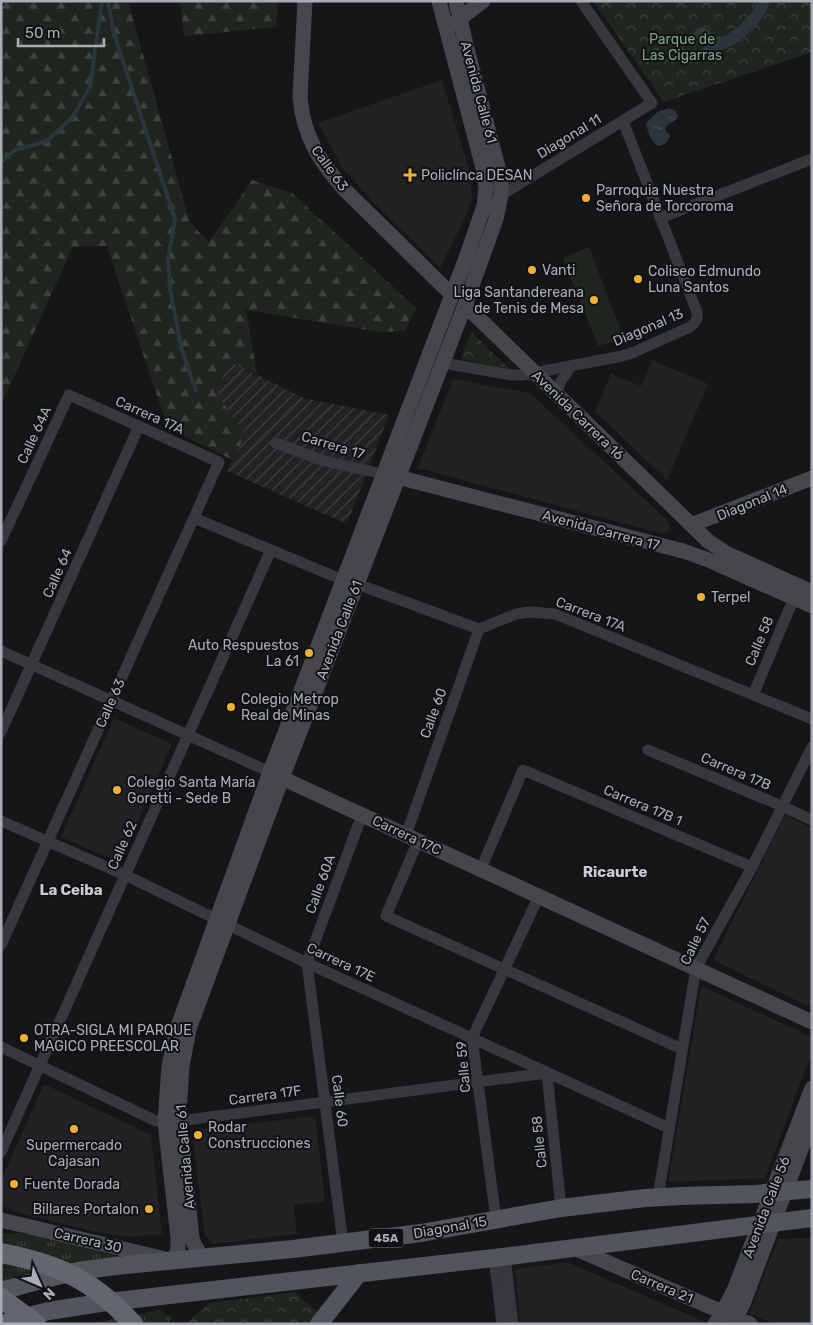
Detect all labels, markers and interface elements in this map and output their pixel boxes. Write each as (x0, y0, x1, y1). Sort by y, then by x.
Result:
scale bar (18, 15, 104, 47)
text: 50 m (25, 24, 60, 42)
park label: Parque de Las Cigarras (642, 31, 722, 64)
street label: Avenida Calle 61 (457, 39, 500, 145)
street label: Diagonal 11 (534, 111, 605, 162)
street label: Calle 63 (307, 142, 352, 194)
place label: Policlínca DESAN (421, 167, 532, 184)
marker: Policlínca DESAN (403, 168, 417, 182)
place label: Parroquia Nuestra Señora de Torcoroma (596, 182, 734, 215)
marker: Parroquia Nuestra Señora de Torcoroma (580, 192, 592, 204)
place label: Vanti (542, 262, 575, 279)
place label: Coliseo Edmundo Luna Santos (648, 263, 761, 296)
marker: Vanti (526, 264, 538, 276)
marker: Coliseo Edmundo Luna Santos (632, 273, 644, 285)
place label: Liga Santandereana de Tenis de Mesa (454, 284, 584, 317)
marker: Liga Santandereana de Tenis de Mesa (588, 294, 600, 306)
street label: Diagonal 13 (611, 305, 686, 350)
street label: Avenida Carrera 16 (528, 367, 627, 464)
street label: Carrera 17A (113, 393, 187, 438)
street label: Calle 64A (14, 403, 55, 467)
street label: Carrera 17 (299, 428, 366, 463)
street label: Diagonal 14 (714, 480, 790, 524)
street label: Avenida Carrera 17 (540, 507, 661, 554)
street label: Calle 64 (39, 546, 76, 601)
street label: Avenida Calle 61 (313, 578, 366, 682)
place label: Terpel (711, 589, 751, 606)
marker: Terpel (695, 591, 707, 603)
street label: Carrera 17A (553, 593, 629, 636)
street label: Calle 58 (741, 614, 778, 669)
place label: Auto Respuestos La 61 (188, 637, 299, 670)
marker: Auto Respuestos La 61 (303, 647, 315, 659)
street label: Calle 63 (92, 676, 129, 730)
street label: Calle 60 (417, 686, 450, 741)
place label: Colegio Metrop Real de Minas (241, 691, 339, 724)
marker: Colegio Metrop Real de Minas (225, 701, 237, 713)
street label: Carrera 17B (698, 749, 773, 794)
place label: Colegio Santa María Goretti - Sede B (127, 774, 256, 807)
street label: Carrera 17B 1 (601, 781, 685, 830)
marker: Colegio Santa María Goretti - Sede B (111, 784, 123, 796)
street label: Carrera 17C (370, 812, 444, 859)
street label: Calle 62 (104, 818, 141, 872)
street label: Calle 60A (302, 852, 339, 916)
district label: Ricaurte (583, 863, 647, 881)
district label: La Ceiba (39, 881, 103, 899)
street label: Calle 57 (677, 915, 714, 968)
street label: Carrera 17E (304, 939, 378, 986)
place label: OTRA-SIGLA MI PARQUE MAGICO PREESCOLAR (34, 1022, 192, 1055)
marker: OTRA-SIGLA MI PARQUE MAGICO PREESCOLAR (18, 1032, 30, 1044)
street label: Calle 59 (453, 1040, 474, 1093)
street label: Calle 60 (328, 1074, 351, 1128)
street label: Carrera 17F (228, 1082, 302, 1109)
street label: Avenida Calle 61 (172, 1104, 199, 1210)
street label: Calle 58 (528, 1115, 551, 1169)
place label: Rodar Construcciones (208, 1119, 311, 1152)
marker: Supermercado Cajasan (68, 1123, 80, 1135)
marker: Rodar Construcciones (192, 1129, 204, 1141)
place label: Supermercado Cajasan (26, 1137, 122, 1170)
street label: Avenida Calle 56 (739, 1154, 794, 1260)
place label: Fuente Dorada (24, 1176, 120, 1193)
marker: Fuente Dorada (8, 1178, 20, 1190)
place label: Billares Portalon (33, 1201, 139, 1218)
marker: Billares Portalon (143, 1203, 155, 1215)
street label: Diagonal 15 (412, 1213, 488, 1242)
street label: Carrera 30 (52, 1224, 124, 1257)
road number: 45A (368, 1228, 404, 1248)
north arrow (15, 1260, 65, 1310)
street label: Carrera 21 (628, 1266, 695, 1307)
text: N (39, 1284, 58, 1303)

